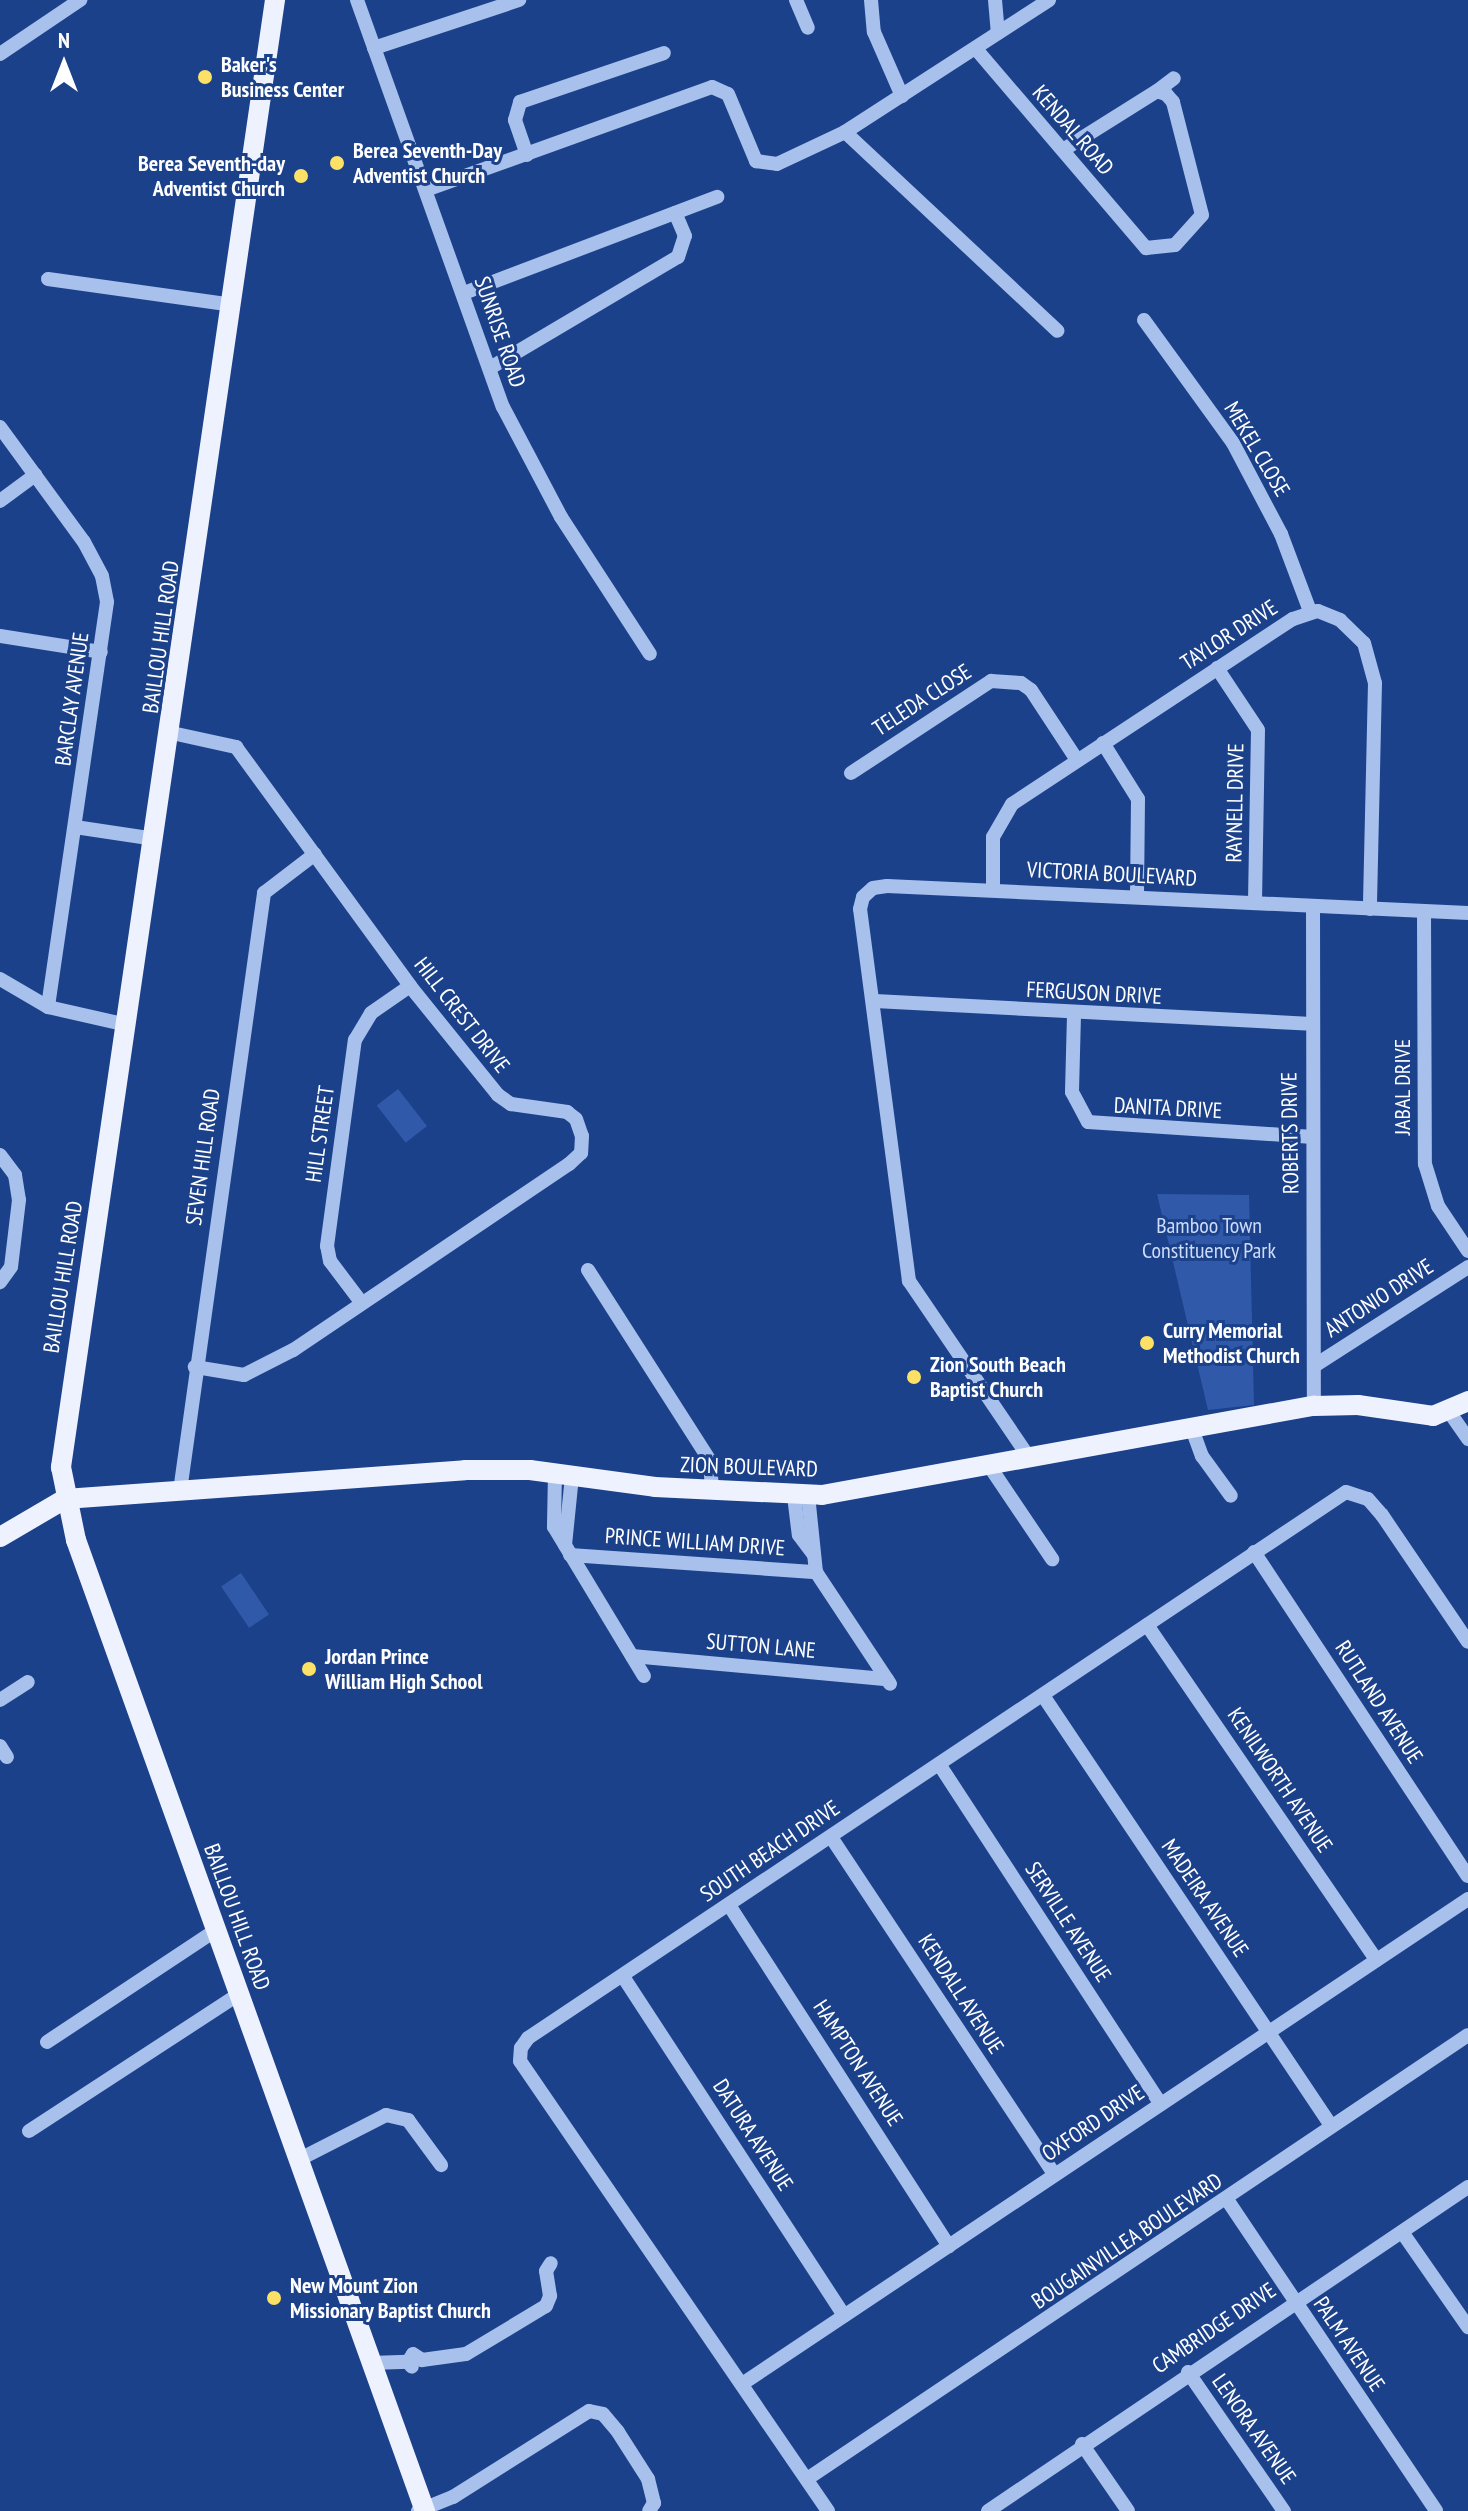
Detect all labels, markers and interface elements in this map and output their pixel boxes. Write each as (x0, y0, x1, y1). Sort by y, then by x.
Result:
north arrow (24, 24, 104, 104)
text: N (58, 26, 70, 54)
place label: Baker's Business Center (221, 51, 344, 102)
marker: Baker's Business Center (196, 68, 214, 86)
street label: KENDAL ROAD (1027, 79, 1119, 181)
place label: Berea Seventh-Day Adventist Church (353, 137, 502, 188)
place label: Berea Seventh-day Adventist Church (138, 150, 285, 202)
marker: Berea Seventh-Day Adventist Church (328, 154, 346, 172)
marker: Berea Seventh-day Adventist Church (292, 167, 310, 185)
street label: SUNRISE ROAD (469, 273, 531, 391)
street label: MEKEL CLOSE (1218, 397, 1296, 501)
street label: BAILLOU HILL ROAD (137, 559, 185, 715)
street label: TAYLOR DRIVE (1176, 594, 1282, 676)
street label: BARCLAY AVENUE (49, 630, 95, 768)
street label: TELEDA CLOSE (867, 658, 977, 742)
street label: RAYNELL DRIVE (1221, 743, 1249, 863)
street label: VICTORIA BOULEVARD (1026, 856, 1198, 892)
street label: HILL CREST DRIVE (408, 951, 516, 1079)
street label: FERGUSON DRIVE (1026, 976, 1162, 1010)
street label: JABAL DRIVE (1390, 1038, 1416, 1136)
street label: ROBERTS DRIVE (1276, 1072, 1304, 1194)
street label: HILL STREET (300, 1083, 340, 1185)
street label: SEVEN HILL ROAD (180, 1087, 226, 1227)
street label: DANITA DRIVE (1113, 1092, 1223, 1124)
street label: BAILLOU HILL ROAD (38, 1199, 88, 1355)
park label: Bamboo Town Constituency Park (1142, 1212, 1276, 1264)
street label: ANTONIO DRIVE (1320, 1253, 1438, 1343)
place label: Curry Memorial Methodist Church (1163, 1317, 1300, 1368)
marker: Curry Memorial Methodist Church (1138, 1334, 1156, 1352)
place label: Zion South Beach Baptist Church (930, 1351, 1066, 1402)
marker: Zion South Beach Baptist Church (905, 1368, 923, 1386)
street label: ZION BOULEVARD (680, 1451, 818, 1483)
street label: PRINCE WILLIAM DRIVE (604, 1523, 786, 1561)
street label: SUTTON LANE (705, 1628, 817, 1664)
street label: RUTLAND AVENUE (1329, 1635, 1429, 1769)
place label: Jordan Prince William High School (325, 1643, 483, 1694)
marker: Jordan Prince William High School (300, 1660, 318, 1678)
street label: KENILWORTH AVENUE (1222, 1702, 1338, 1858)
street label: SOUTH BEACH DRIVE (695, 1795, 845, 1907)
street label: MADEIRA AVENUE (1156, 1834, 1254, 1962)
street label: BAILLOU HILL ROAD (198, 1840, 276, 1994)
street label: SERVILLE AVENUE (1019, 1857, 1117, 1987)
street label: KENDALL AVENUE (912, 1929, 1010, 2059)
street label: HAMPTON AVENUE (807, 1995, 909, 2131)
street label: DATURA AVENUE (707, 2074, 799, 2196)
street label: OXFORD DRIVE (1037, 2079, 1149, 2167)
street label: BOUGAINVILLEA BOULEVARD (1027, 2167, 1227, 2315)
place label: New Mount Zion Missionary Baptist Church (290, 2272, 492, 2324)
street label: CAMBRIDGE DRIVE (1147, 2277, 1281, 2379)
marker: New Mount Zion Missionary Baptist Church (265, 2289, 283, 2307)
street label: PALM AVENUE (1308, 2291, 1390, 2397)
street label: LENORA AVENUE (1206, 2368, 1302, 2490)

